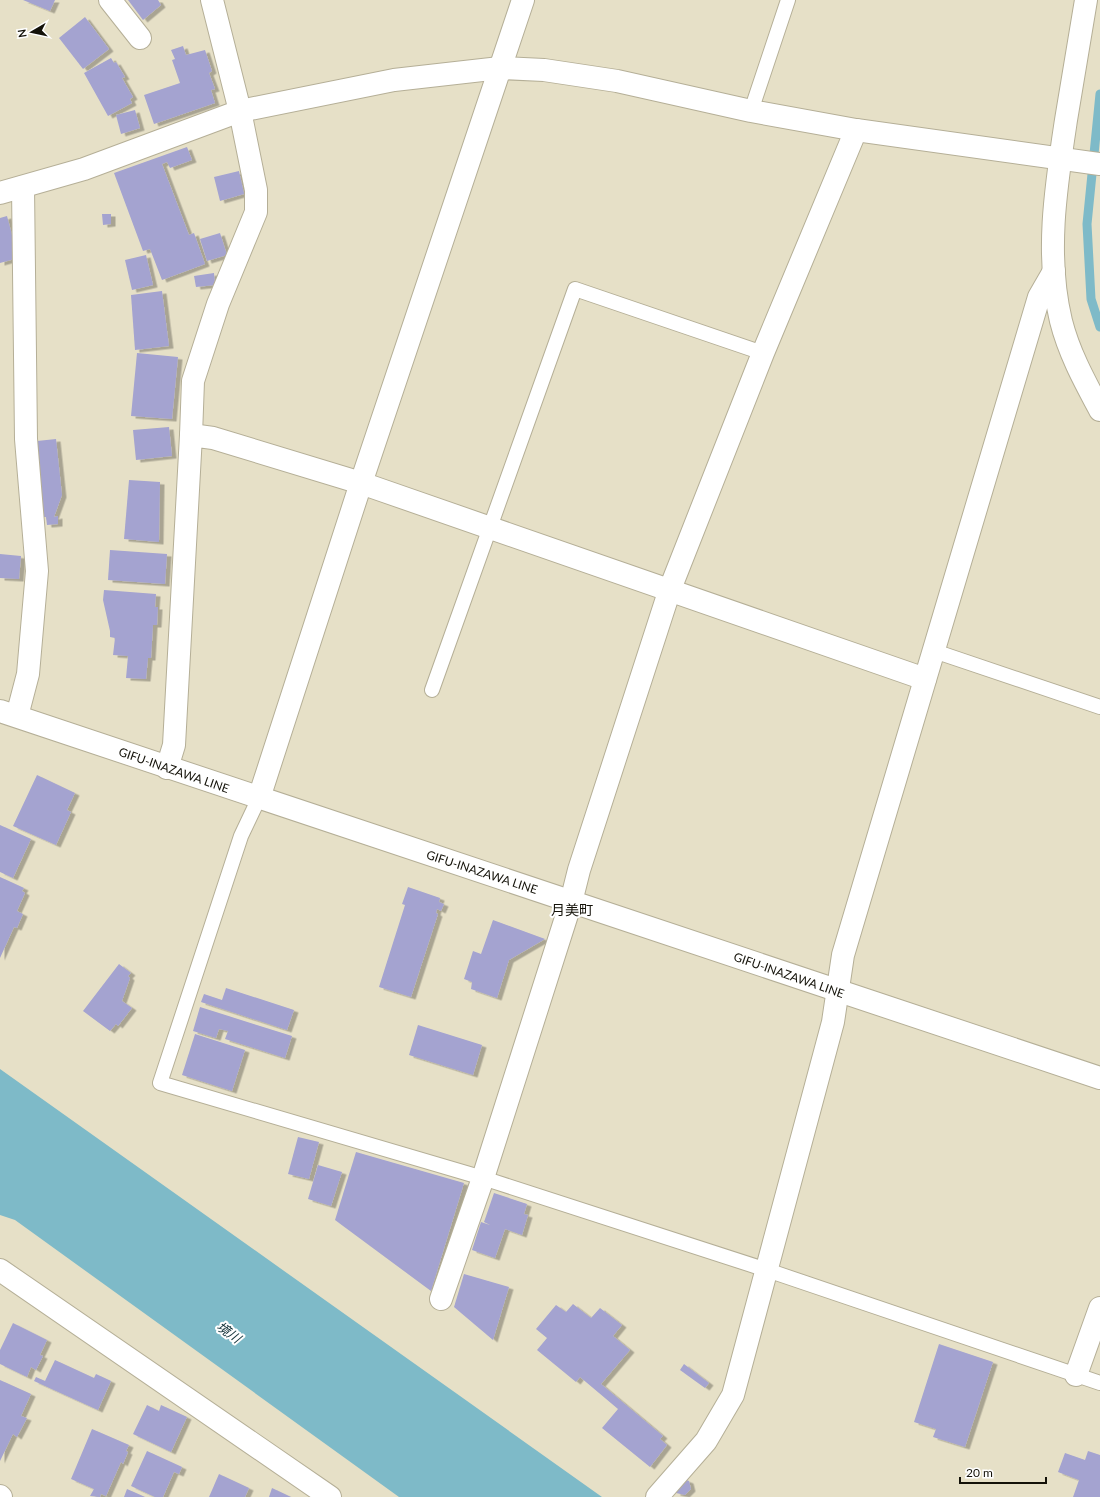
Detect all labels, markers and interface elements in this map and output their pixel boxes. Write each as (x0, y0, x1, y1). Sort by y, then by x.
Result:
north arrow (12, 12, 52, 52)
text: N (15, 28, 29, 39)
street label: GIFU-INAZAWA LINE (117, 744, 231, 796)
street label: GIFU-INAZAWA LINE (425, 847, 540, 897)
district label: 月美町 (551, 901, 593, 918)
street label: GIFU-INAZAWA LINE (732, 949, 846, 1001)
water label: 境川 (214, 1318, 246, 1347)
scale bar (960, 1459, 1046, 1485)
text: 20 m (966, 1465, 993, 1480)

